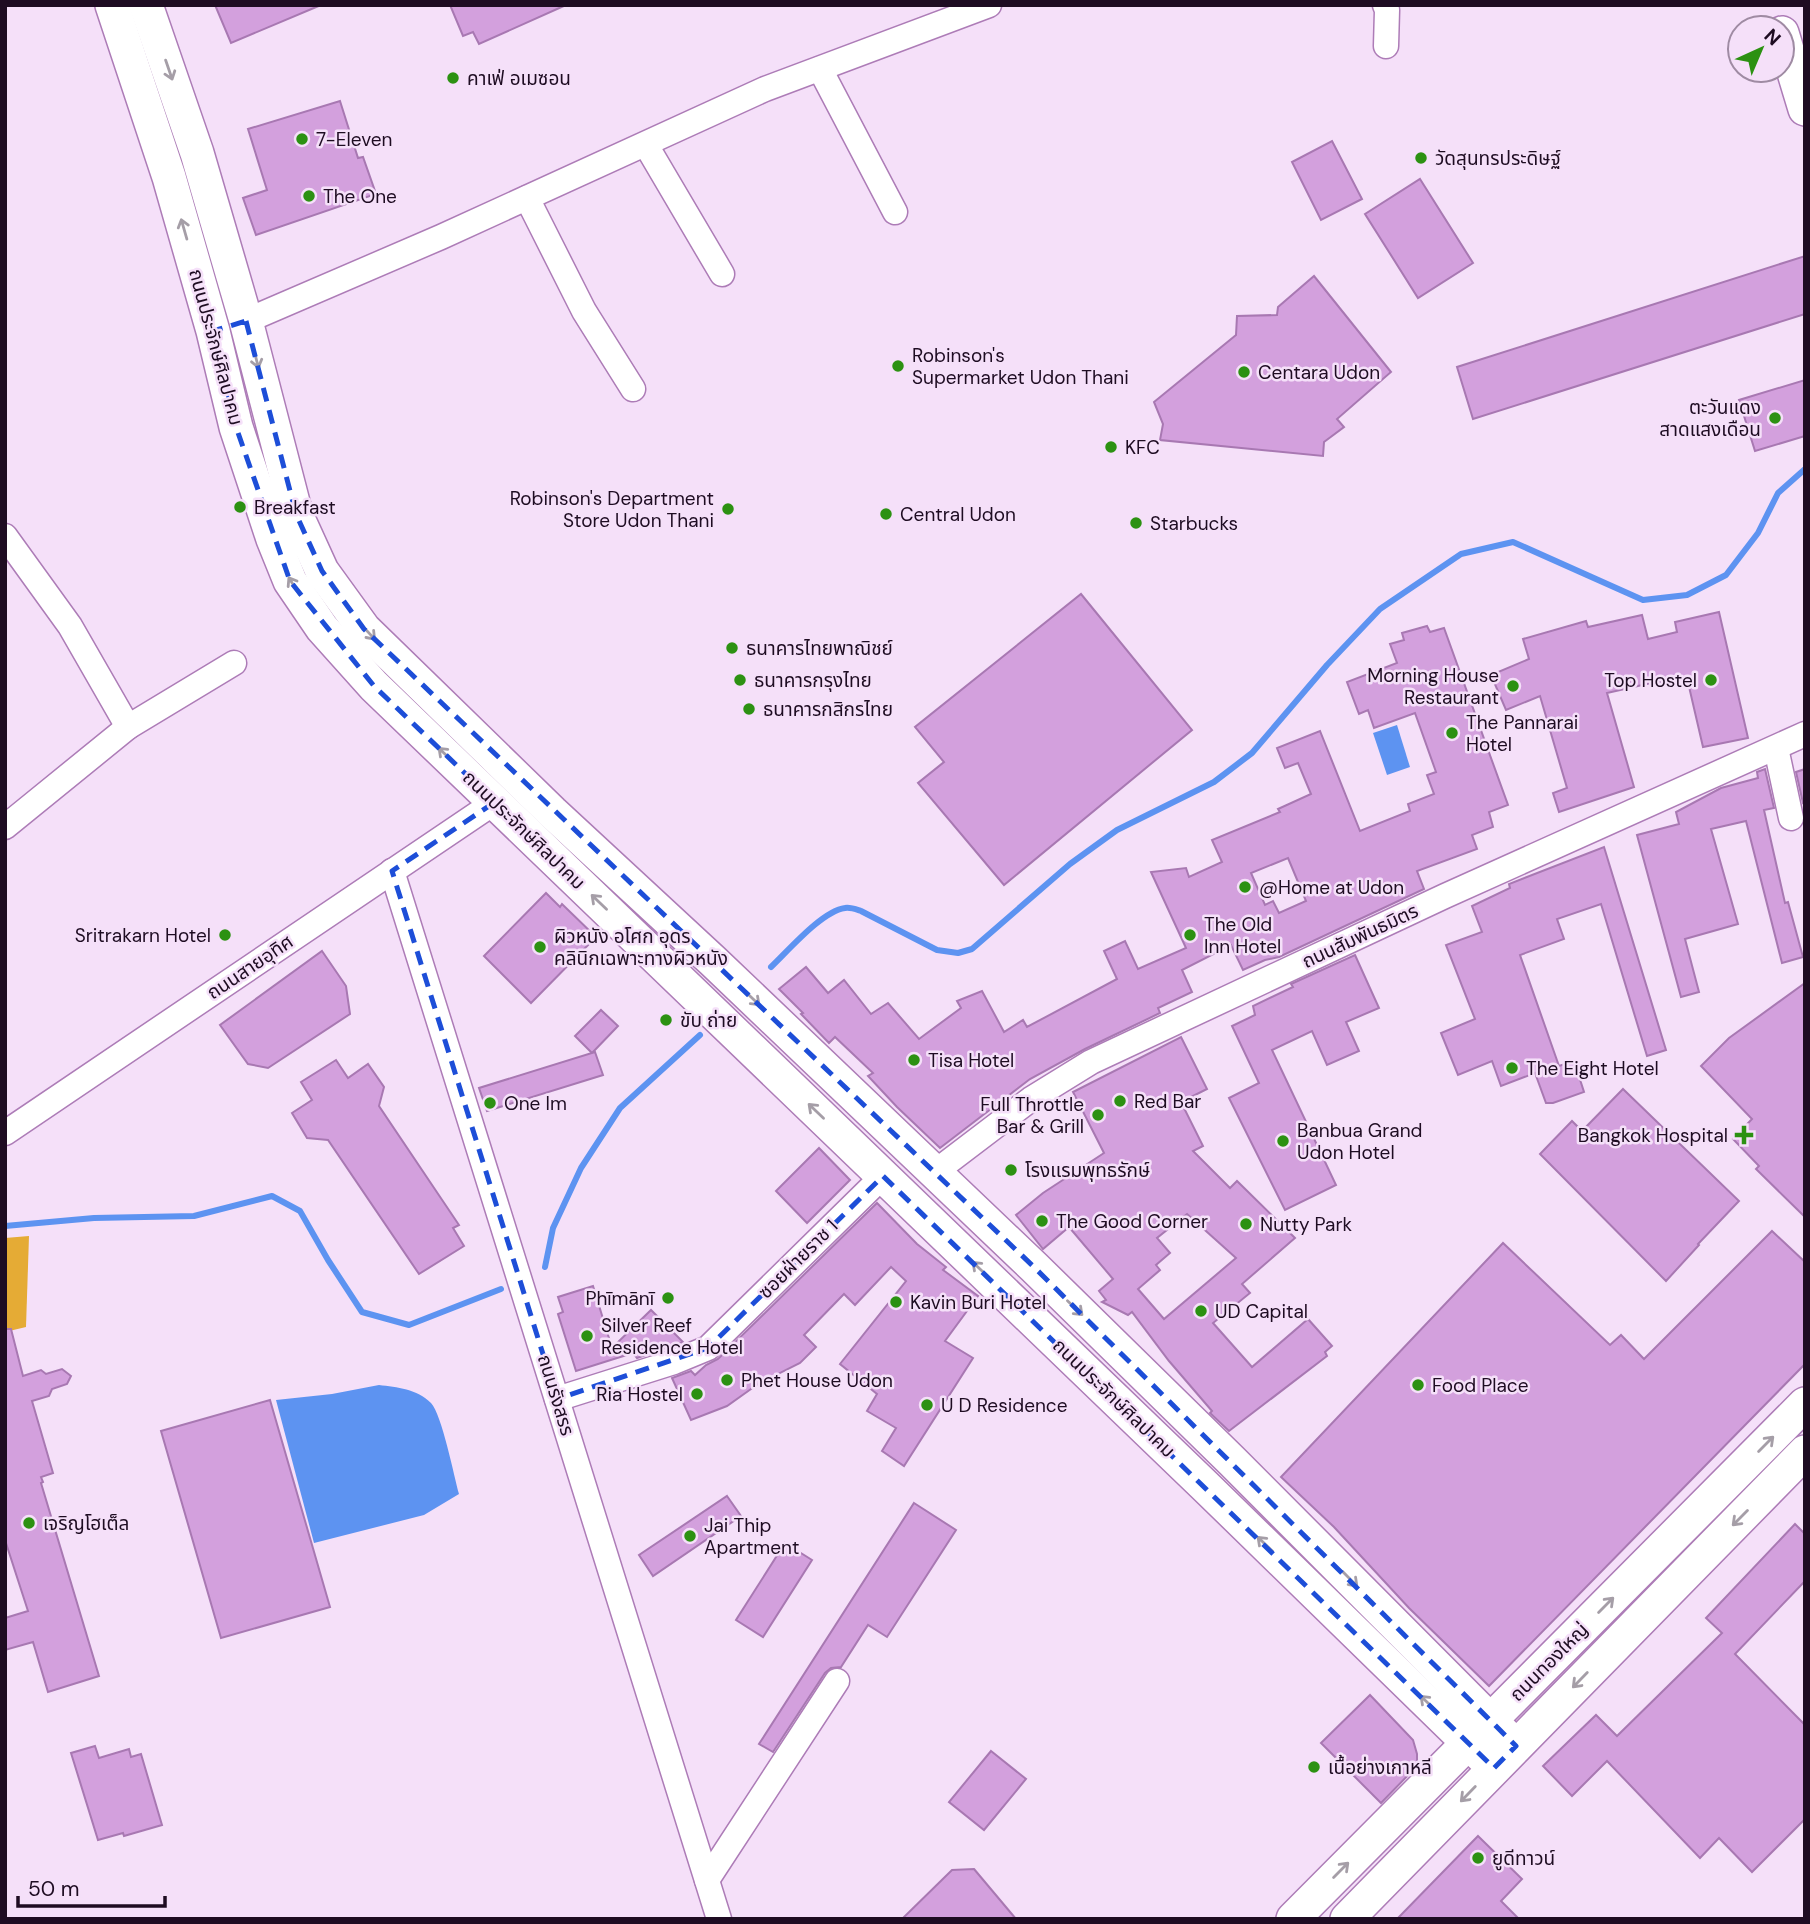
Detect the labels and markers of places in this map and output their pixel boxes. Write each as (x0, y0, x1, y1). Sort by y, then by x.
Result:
place label: คาเฟ่ อเมซอน (467, 66, 571, 91)
marker: คาเฟ่ อเมซอน (445, 70, 461, 86)
place label: 7-Eleven (316, 127, 392, 152)
marker: 7-Eleven (294, 131, 310, 147)
place label: วัดสุนทรประดิษฐ์ (1435, 146, 1561, 171)
marker: วัดสุนทรประดิษฐ์ (1413, 150, 1429, 166)
place label: The One (323, 184, 397, 209)
marker: The One (301, 188, 317, 204)
place label: Robinson's Supermarket Udon Thani (912, 343, 1129, 390)
marker: Robinson's Supermarket Udon Thani (890, 358, 906, 374)
place label: Centara Udon (1258, 360, 1380, 385)
marker: Centara Udon (1236, 364, 1252, 380)
place label: ตะวันแดง สาดแสงเดือน (1659, 395, 1761, 442)
marker: ตะวันแดง สาดแสงเดือน (1767, 410, 1783, 426)
place label: KFC (1125, 435, 1160, 460)
marker: KFC (1103, 439, 1119, 455)
place label: Robinson's Department Store Udon Thani (510, 486, 714, 533)
place label: Breakfast (254, 495, 336, 520)
marker: Breakfast (232, 499, 248, 515)
marker: Robinson's Department Store Udon Thani (720, 501, 736, 517)
place label: Central Udon (900, 502, 1016, 527)
marker: Central Udon (878, 506, 894, 522)
place label: Starbucks (1150, 511, 1238, 536)
marker: Starbucks (1128, 515, 1144, 531)
place label: ธนาคารไทยพาณิชย์ (746, 636, 893, 661)
marker: ธนาคารไทยพาณิชย์ (724, 640, 740, 656)
place label: Morning House Restaurant (1367, 663, 1499, 710)
place label: ธนาคารกรุงไทย (754, 668, 872, 693)
place label: Top Hostel (1604, 668, 1697, 693)
marker: ธนาคารกรุงไทย (732, 672, 748, 688)
marker: Top Hostel (1703, 672, 1719, 688)
marker: Morning House Restaurant (1505, 678, 1521, 694)
place label: ธนาคารกสิกรไทย (763, 697, 893, 722)
marker: ธนาคารกสิกรไทย (741, 701, 757, 717)
place label: The Pannarai Hotel (1466, 710, 1578, 757)
marker: The Pannarai Hotel (1444, 725, 1460, 741)
place label: @Home at Udon (1259, 875, 1404, 900)
marker: @Home at Udon (1237, 879, 1253, 895)
place label: The Old Inn Hotel (1204, 912, 1281, 959)
place label: Sritrakarn Hotel (75, 923, 211, 948)
place label: ผิวหนัง อโศก อุดร คลินิกเฉพาะทางผิวหนัง (554, 924, 728, 971)
marker: Sritrakarn Hotel (217, 927, 233, 943)
marker: The Old Inn Hotel (1182, 927, 1198, 943)
marker: ผิวหนัง อโศก อุดร คลินิกเฉพาะทางผิวหนัง (532, 939, 548, 955)
place label: ขับ ถ่าย (680, 1008, 737, 1033)
marker: ขับ ถ่าย (658, 1012, 674, 1028)
place label: Tisa Hotel (928, 1048, 1014, 1073)
marker: Tisa Hotel (906, 1052, 922, 1068)
place label: The Eight Hotel (1526, 1056, 1659, 1081)
marker: The Eight Hotel (1504, 1060, 1520, 1076)
place label: Red Bar (1134, 1089, 1201, 1114)
place label: One Im (504, 1091, 567, 1116)
place label: Full Throttle Bar & Grill (980, 1092, 1084, 1139)
marker: Red Bar (1112, 1093, 1128, 1109)
marker: One Im (482, 1095, 498, 1111)
marker: Full Throttle Bar & Grill (1090, 1107, 1106, 1123)
place label: Banbua Grand Udon Hotel (1297, 1118, 1422, 1165)
place label: Bangkok Hospital (1578, 1123, 1728, 1148)
marker: Bangkok Hospital (1734, 1125, 1754, 1145)
marker: Banbua Grand Udon Hotel (1275, 1133, 1291, 1149)
place label: โรงเเรมพุทธรักษ์ (1025, 1158, 1150, 1183)
marker: โรงเเรมพุทธรักษ์ (1003, 1162, 1019, 1178)
place label: The Good Corner (1056, 1209, 1208, 1234)
place label: Nutty Park (1260, 1212, 1352, 1237)
marker: The Good Corner (1034, 1213, 1050, 1229)
marker: Nutty Park (1238, 1216, 1254, 1232)
place label: Phīmānī (585, 1286, 656, 1311)
marker: Phīmānī (660, 1290, 676, 1306)
place label: Kavin Buri Hotel (910, 1290, 1046, 1315)
marker: Kavin Buri Hotel (888, 1294, 904, 1310)
place label: UD Capital (1215, 1299, 1308, 1324)
marker: UD Capital (1193, 1303, 1209, 1319)
place label: Silver Reef Residence Hotel (601, 1313, 743, 1360)
marker: Silver Reef Residence Hotel (579, 1328, 595, 1344)
place label: Phet House Udon (741, 1368, 893, 1393)
marker: Phet House Udon (719, 1372, 735, 1388)
place label: Food Place (1432, 1373, 1529, 1398)
marker: Food Place (1410, 1377, 1426, 1393)
place label: Ria Hostel (596, 1382, 683, 1407)
marker: Ria Hostel (689, 1386, 705, 1402)
place label: U D Residence (941, 1393, 1068, 1418)
marker: U D Residence (919, 1397, 935, 1413)
place label: เจริญโฮเต็ล (43, 1511, 129, 1536)
place label: Jai Thip Apartment (704, 1513, 799, 1560)
marker: เจริญโฮเต็ล (21, 1515, 37, 1531)
marker: Jai Thip Apartment (682, 1528, 698, 1544)
place label: เนื้อย่างเกาหลี (1328, 1754, 1432, 1780)
marker: เนื้อย่างเกาหลี (1306, 1759, 1322, 1775)
place label: ยูดีทาวน์ (1492, 1846, 1555, 1871)
marker: ยูดีทาวน์ (1470, 1850, 1486, 1866)

